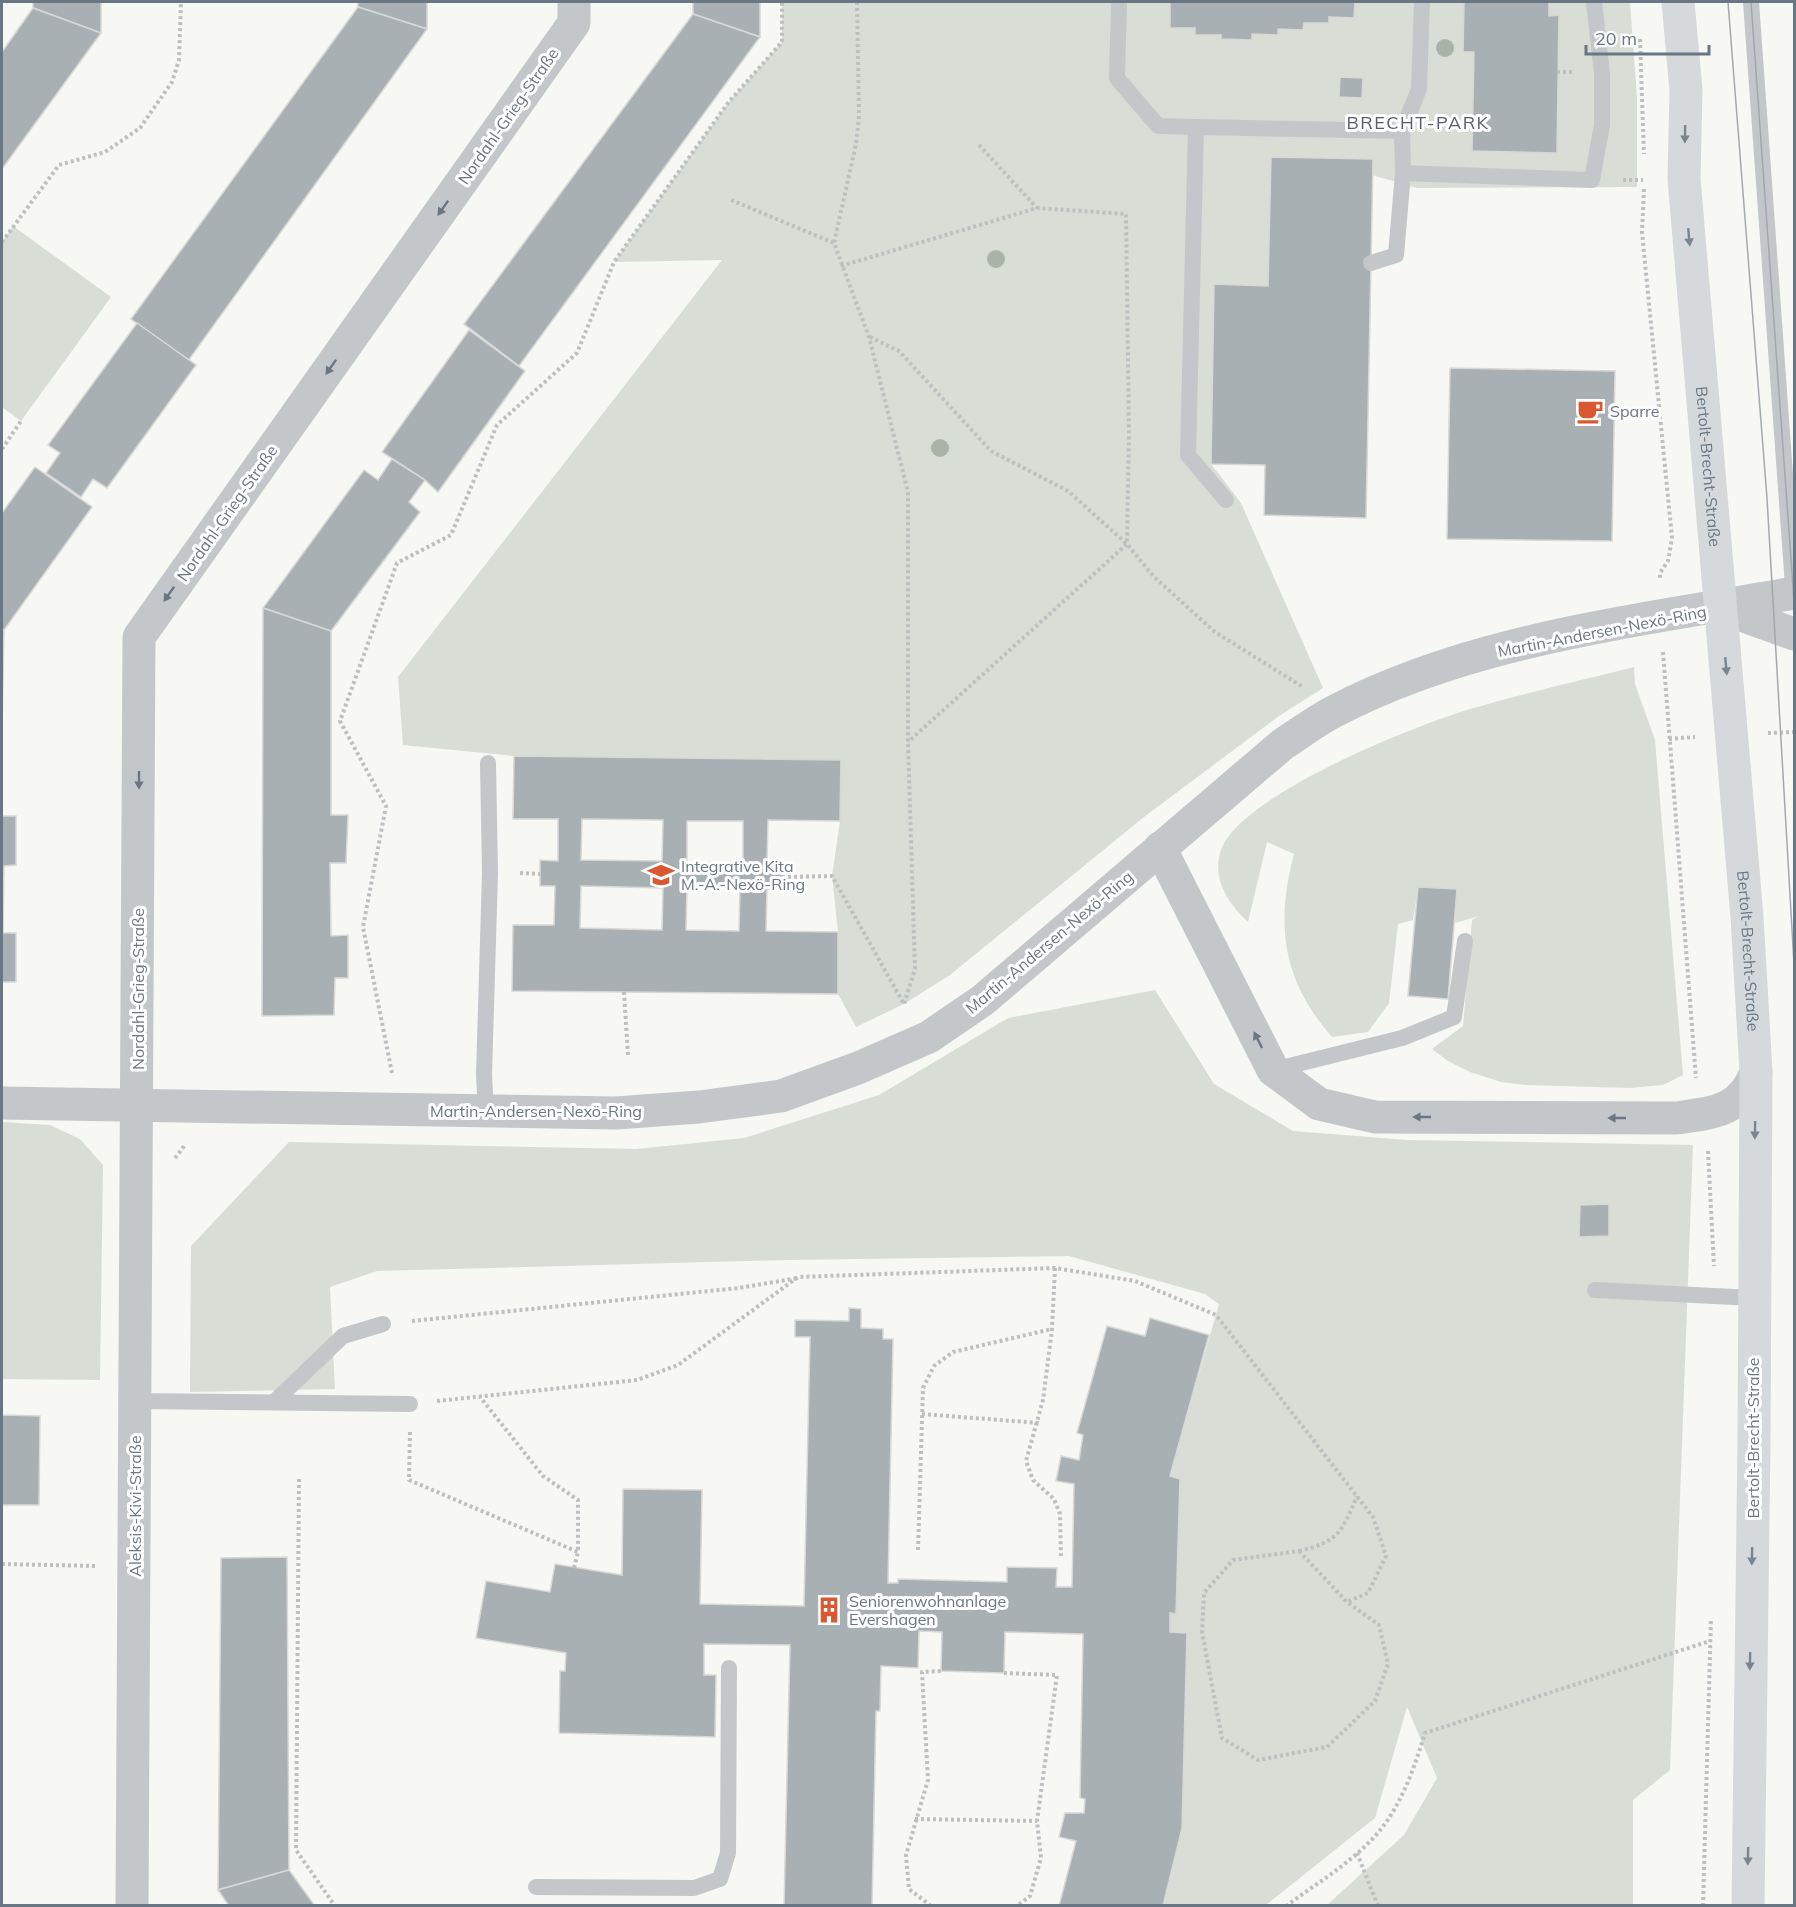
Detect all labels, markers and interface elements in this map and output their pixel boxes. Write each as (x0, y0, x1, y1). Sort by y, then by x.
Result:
scale bar (1586, 18, 1709, 56)
text: 20 m (1595, 27, 1637, 50)
street label: Nordahl-Grieg-Straße (453, 44, 563, 188)
district label: BRECHT-PARK (1346, 111, 1490, 134)
one-way arrow (1680, 125, 1690, 144)
one-way arrow (437, 199, 449, 215)
one-way arrow (1684, 227, 1694, 246)
one-way arrow (325, 358, 337, 374)
street label: Bertolt-Brecht-Straße (1692, 386, 1725, 548)
cafe icon: Sparre (1575, 396, 1605, 426)
place label: Sparre (1610, 401, 1659, 421)
street label: Nordahl-Grieg-Straße (172, 441, 282, 585)
one-way arrow (163, 586, 175, 602)
street label: Martin-Andersen-Nexö-Ring (1496, 601, 1708, 661)
one-way arrow (1721, 656, 1731, 675)
one-way arrow (134, 770, 143, 789)
place label: Integrative Kita M.-A.-Nexö-Ring (681, 856, 805, 894)
school or university icon: Integrative Kita M.-A.-Nexö-Ring (646, 860, 676, 890)
street label: Martin-Andersen-Nexö-Ring (961, 866, 1137, 1018)
street label: Bertolt-Brecht-Straße (1733, 870, 1764, 1032)
street label: Nordahl-Grieg-Straße (128, 908, 148, 1070)
one-way arrow (1254, 1032, 1263, 1049)
street label: Martin-Andersen-Nexö-Ring (430, 1101, 642, 1121)
one-way arrow (1413, 1112, 1432, 1122)
one-way arrow (1608, 1113, 1627, 1123)
one-way arrow (1750, 1121, 1760, 1140)
street label: Bertolt-Brecht-Straße (1743, 1358, 1763, 1518)
street label: Aleksis-Kivi-Straße (125, 1435, 145, 1577)
one-way arrow (1747, 1547, 1757, 1566)
place label: Seniorenwohnanlage Evershagen (849, 1591, 1006, 1629)
building icon: Seniorenwohnanlage Evershagen (814, 1595, 844, 1625)
one-way arrow (1746, 1651, 1755, 1670)
one-way arrow (1743, 1846, 1753, 1865)

